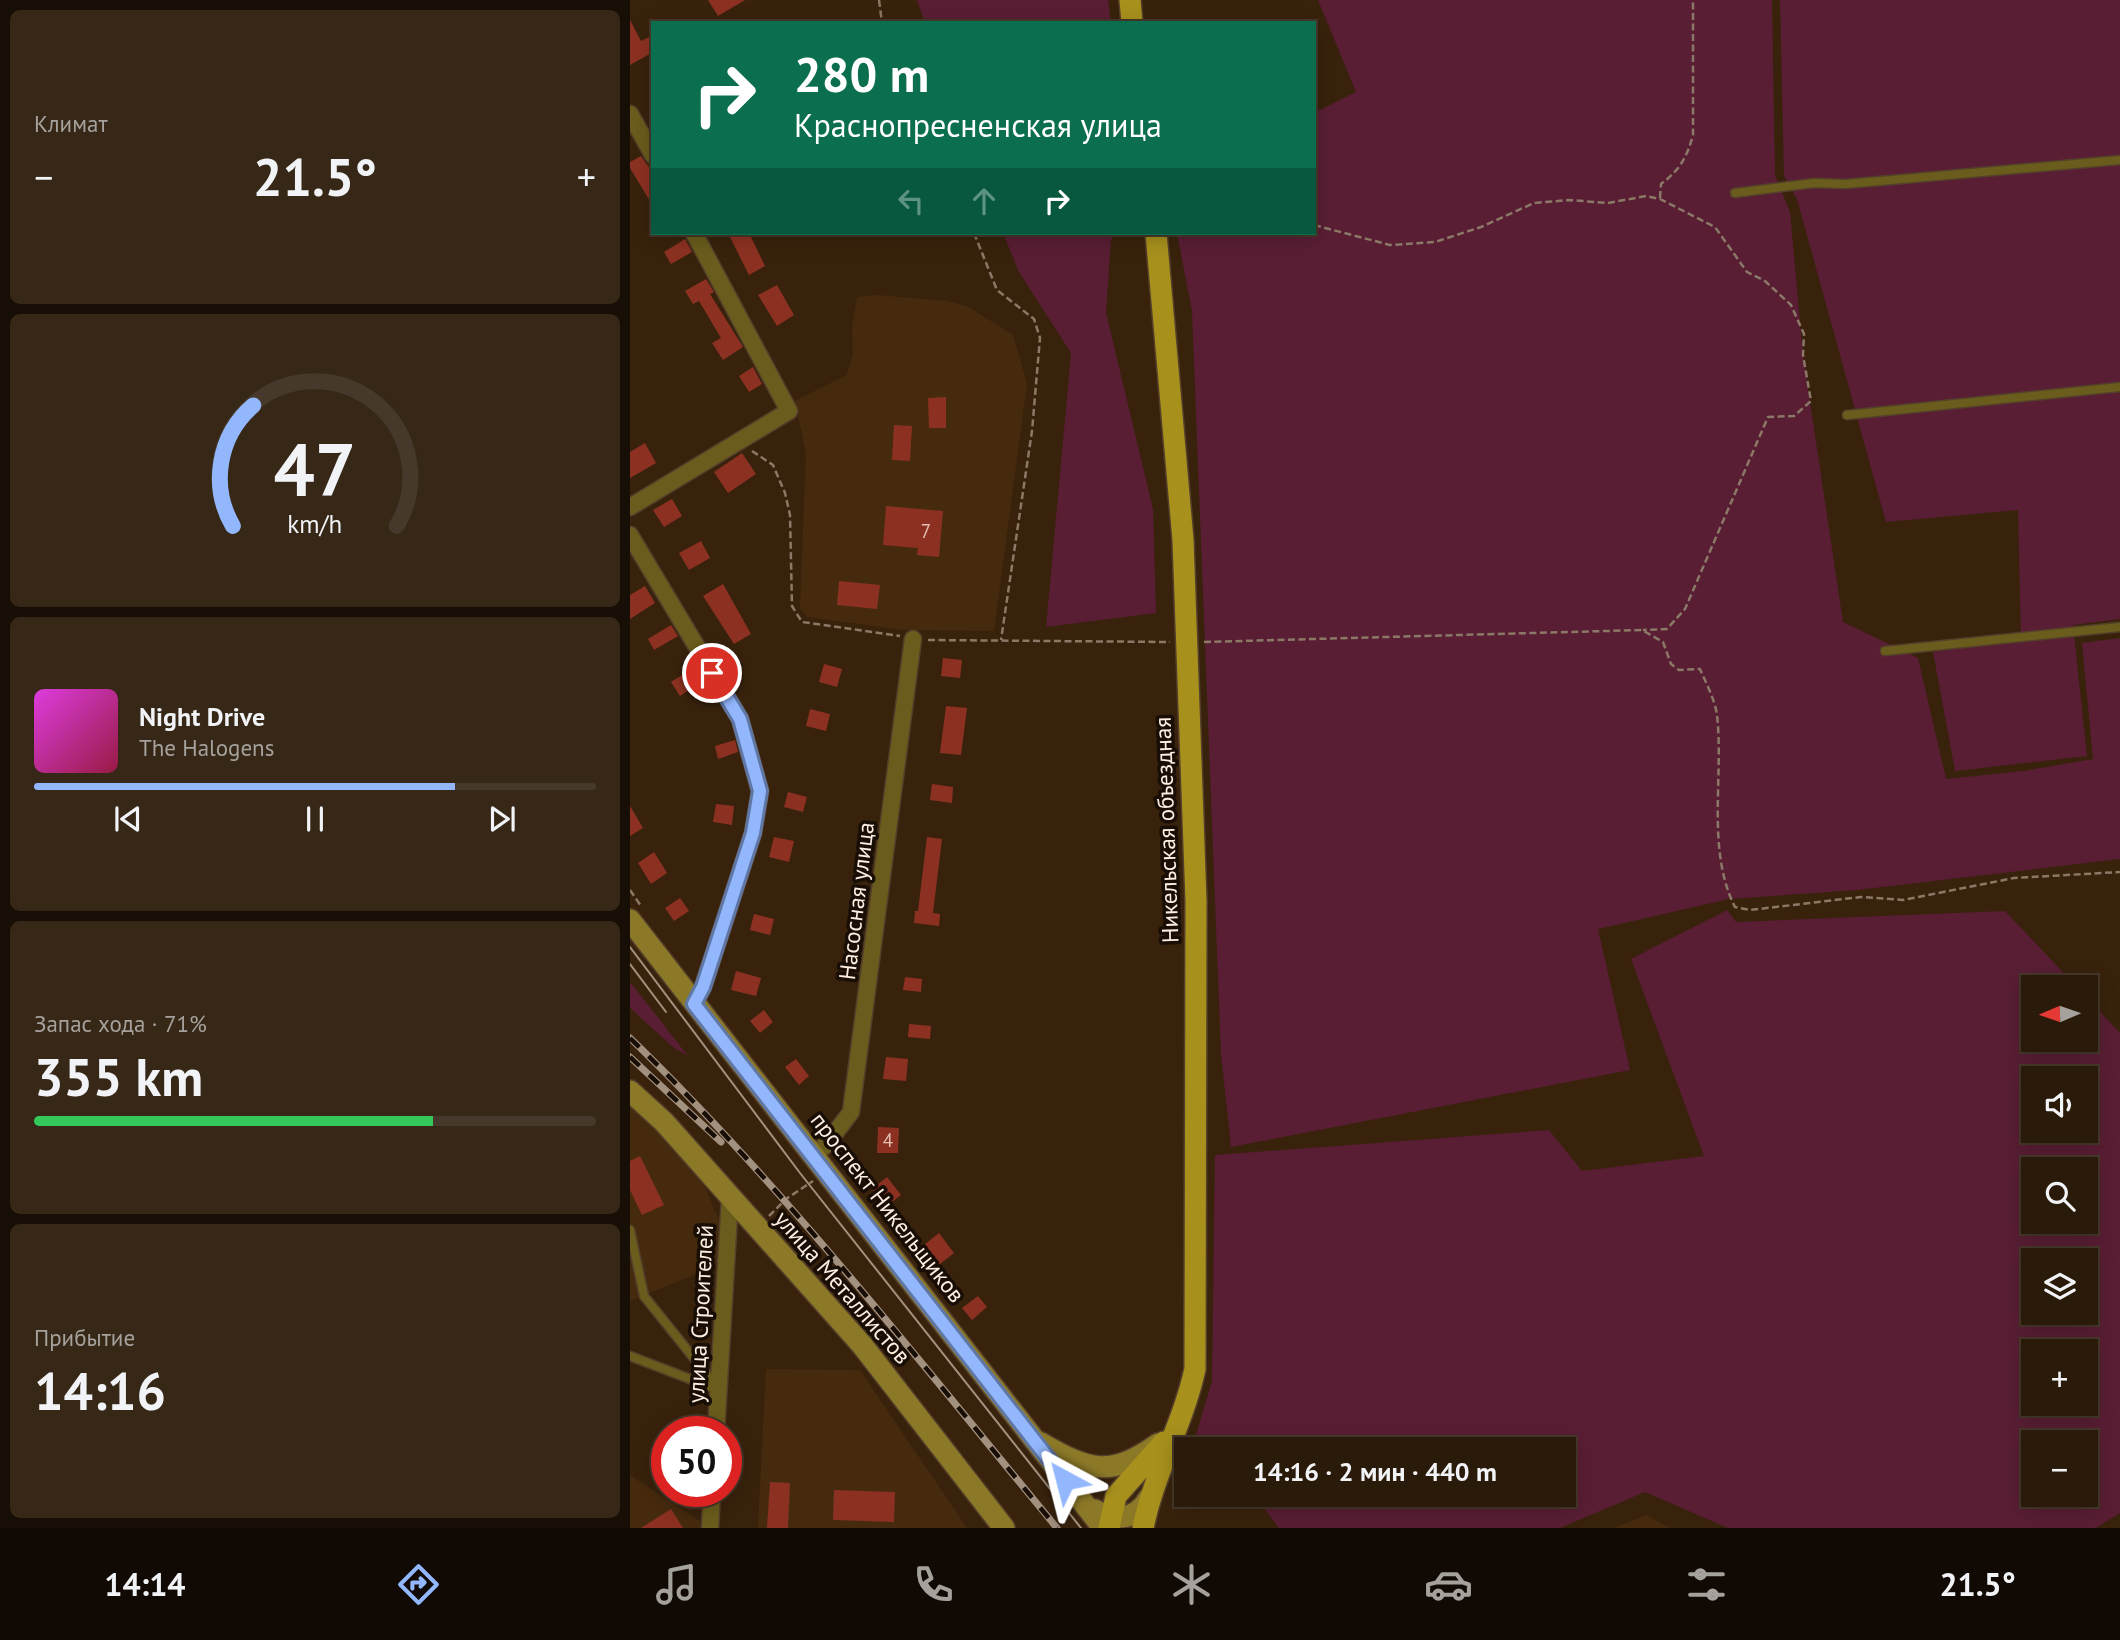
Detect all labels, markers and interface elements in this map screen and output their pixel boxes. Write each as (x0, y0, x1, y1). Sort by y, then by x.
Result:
text: 280 m (794, 42, 929, 106)
icon: right (679, 49, 770, 140)
text: Краснопресненская улица (794, 104, 1162, 146)
text: Климат (34, 109, 108, 138)
text: 21.5° (253, 143, 377, 210)
text: − (34, 152, 53, 201)
text: + (577, 152, 596, 201)
icon: left (892, 182, 930, 220)
icon: ahead (965, 182, 1003, 220)
icon: right (1038, 182, 1076, 220)
text: 47 (274, 423, 356, 517)
text: km/h (288, 508, 342, 540)
house number: 7 (921, 519, 931, 543)
pin (682, 643, 742, 703)
icon: arrive (693, 654, 731, 692)
text: Night Drive (139, 700, 265, 733)
street label: Никельская объездная (1148, 716, 1184, 944)
text: The Halogens (139, 733, 274, 762)
icon: previous (109, 800, 147, 838)
icon: pause (296, 800, 334, 838)
icon: next (483, 800, 521, 838)
street label: Насосная улица (832, 820, 880, 982)
north arrow (2021, 975, 2098, 1052)
map controls (2021, 975, 2098, 1507)
text: Запас хода · 71% (34, 1009, 207, 1038)
text: 355 km (34, 1043, 203, 1110)
button: sound (2021, 1066, 2098, 1143)
street label: проспект Никельщиков (805, 1106, 971, 1308)
house number: 4 (883, 1128, 893, 1152)
button: search (2021, 1157, 2098, 1234)
street label: улица Металлистов (769, 1204, 917, 1370)
street label: улица Строителей (681, 1224, 719, 1404)
button: layers (2021, 1248, 2098, 1325)
text: Прибытие (34, 1323, 135, 1352)
button: + (2021, 1339, 2098, 1416)
text: 14:16 (34, 1357, 166, 1424)
speed limit sign: 50 (651, 1416, 742, 1507)
button: − (2021, 1430, 2098, 1507)
position arrow (1028, 1443, 1102, 1517)
text: 14:16 · 2 мин · 440 m (1253, 1455, 1497, 1488)
icon: directions (394, 1560, 443, 1609)
icon: music (652, 1560, 701, 1609)
icon: phone (909, 1560, 958, 1609)
icon: climate (1167, 1560, 1216, 1609)
icon: car (1424, 1560, 1473, 1609)
icon: filters (1682, 1560, 1731, 1609)
text: 14:14 (104, 1563, 185, 1605)
text: 21.5° (1939, 1563, 2016, 1605)

